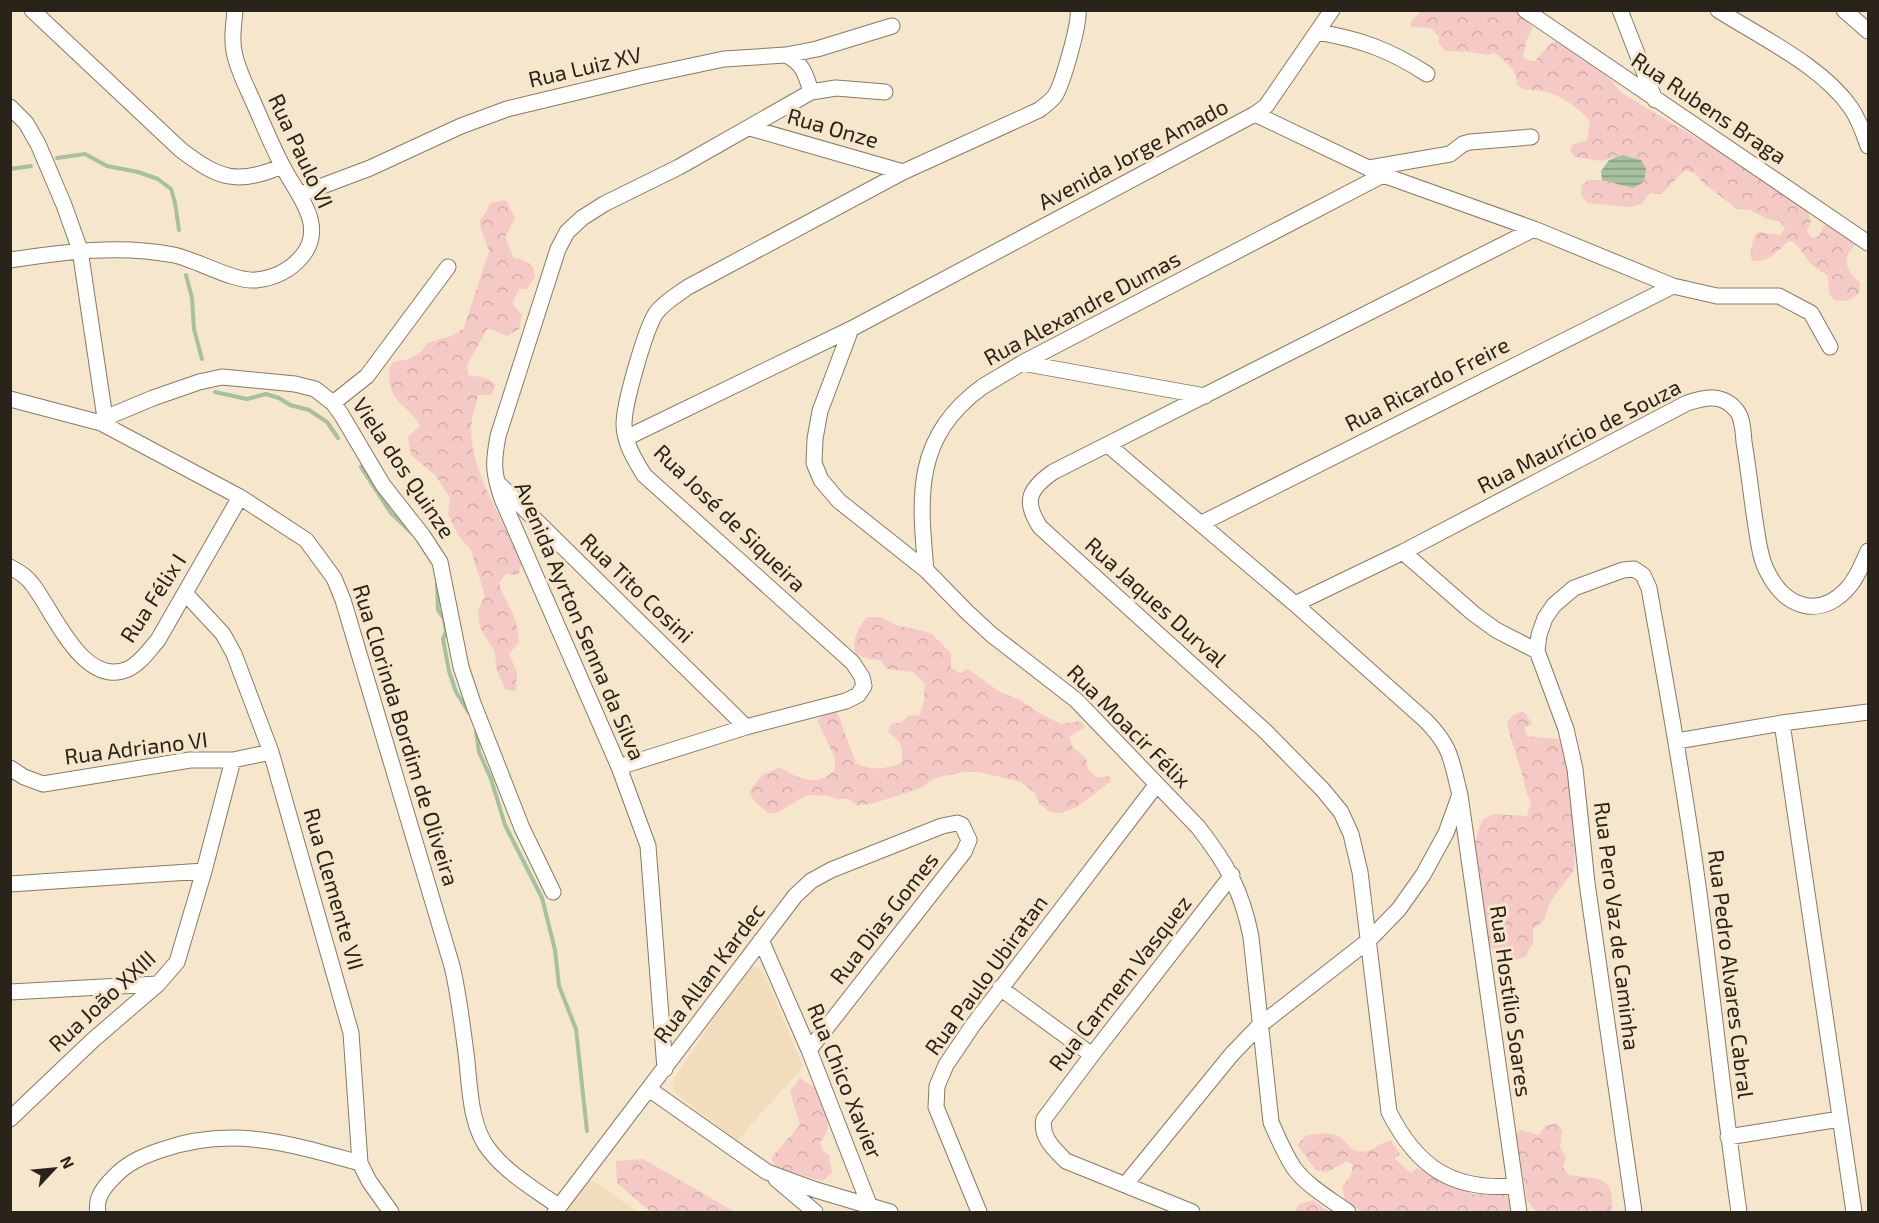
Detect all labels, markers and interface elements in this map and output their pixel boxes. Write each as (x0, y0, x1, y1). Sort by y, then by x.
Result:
street label: Rua Luiz XV (526, 40, 644, 92)
street label: Rua Rubens Braga (1627, 46, 1792, 169)
street label: Rua Paulo VI (264, 89, 340, 212)
street label: Avenida Jorge Amado (1033, 92, 1232, 214)
street label: Rua Onze (785, 102, 882, 152)
street label: Rua Alexandre Dumas (979, 244, 1184, 370)
street label: Rua Ricardo Freire (1340, 330, 1513, 436)
street label: Rua Maurício de Souza (1472, 372, 1685, 498)
street label: Viela dos Quinze (347, 392, 461, 543)
street label: Rua José de Siqueira (649, 438, 812, 596)
street label: Avenida Ayrton Senna da Silva (510, 477, 651, 764)
street label: Rua Tito Cosini (576, 527, 699, 648)
street label: Rua Jaques Durval (1081, 531, 1233, 672)
street label: Rua Félix I (114, 548, 190, 647)
street label: Rua Clorinda Bordim de Oliveira (349, 581, 465, 889)
street label: Rua Moacir Félix (1063, 658, 1197, 793)
street label: Rua Adriano VI (63, 725, 209, 769)
street label: Rua Pero Vaz de Caminha (1590, 800, 1646, 1052)
street label: Rua Clemente VII (299, 805, 371, 973)
street label: Rua Dias Gomes (824, 846, 943, 988)
street label: Rua Pedro Alvares Cabral (1704, 848, 1760, 1100)
street label: Rua Paulo Ubiratan (918, 889, 1052, 1059)
street label: Rua Carmem Vasquez (1043, 889, 1196, 1075)
street label: Rua Allan Kardec (647, 897, 769, 1047)
street label: Rua Hostílio Soares (1486, 903, 1538, 1098)
street label: Rua João XXIII (43, 944, 160, 1056)
street label: Rua Chico Xavier (803, 999, 889, 1162)
north arrow (24, 1139, 84, 1199)
text: N (57, 1153, 79, 1172)

